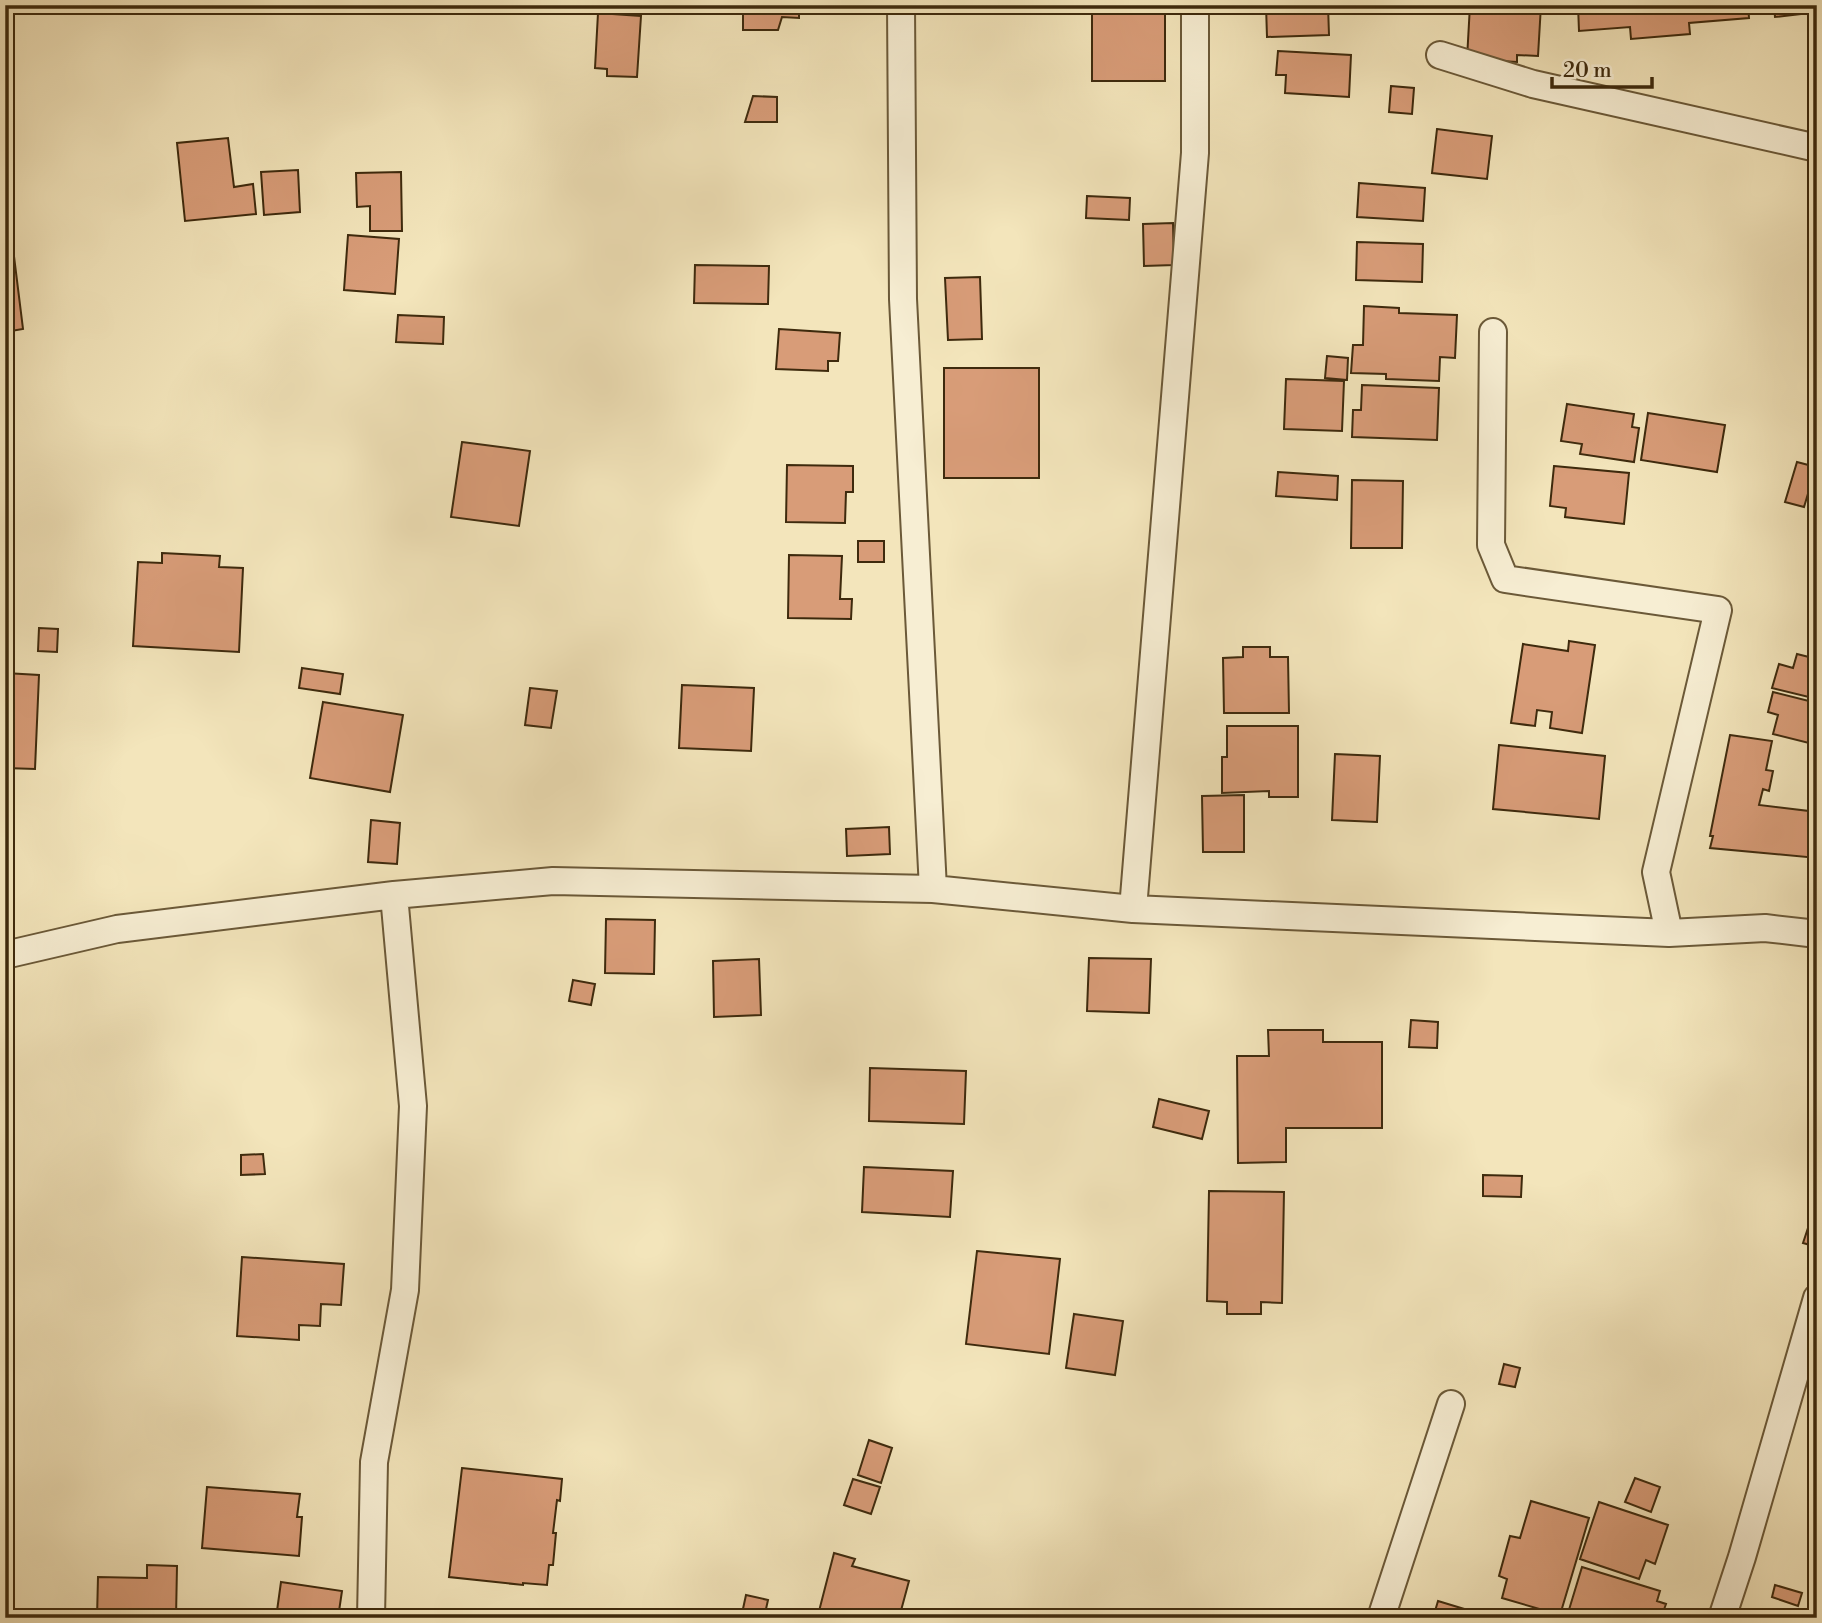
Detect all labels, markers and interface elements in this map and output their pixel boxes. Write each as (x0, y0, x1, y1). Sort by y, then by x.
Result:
scale bar (1552, 46, 1652, 90)
text: 20 m (1563, 58, 1612, 84)

